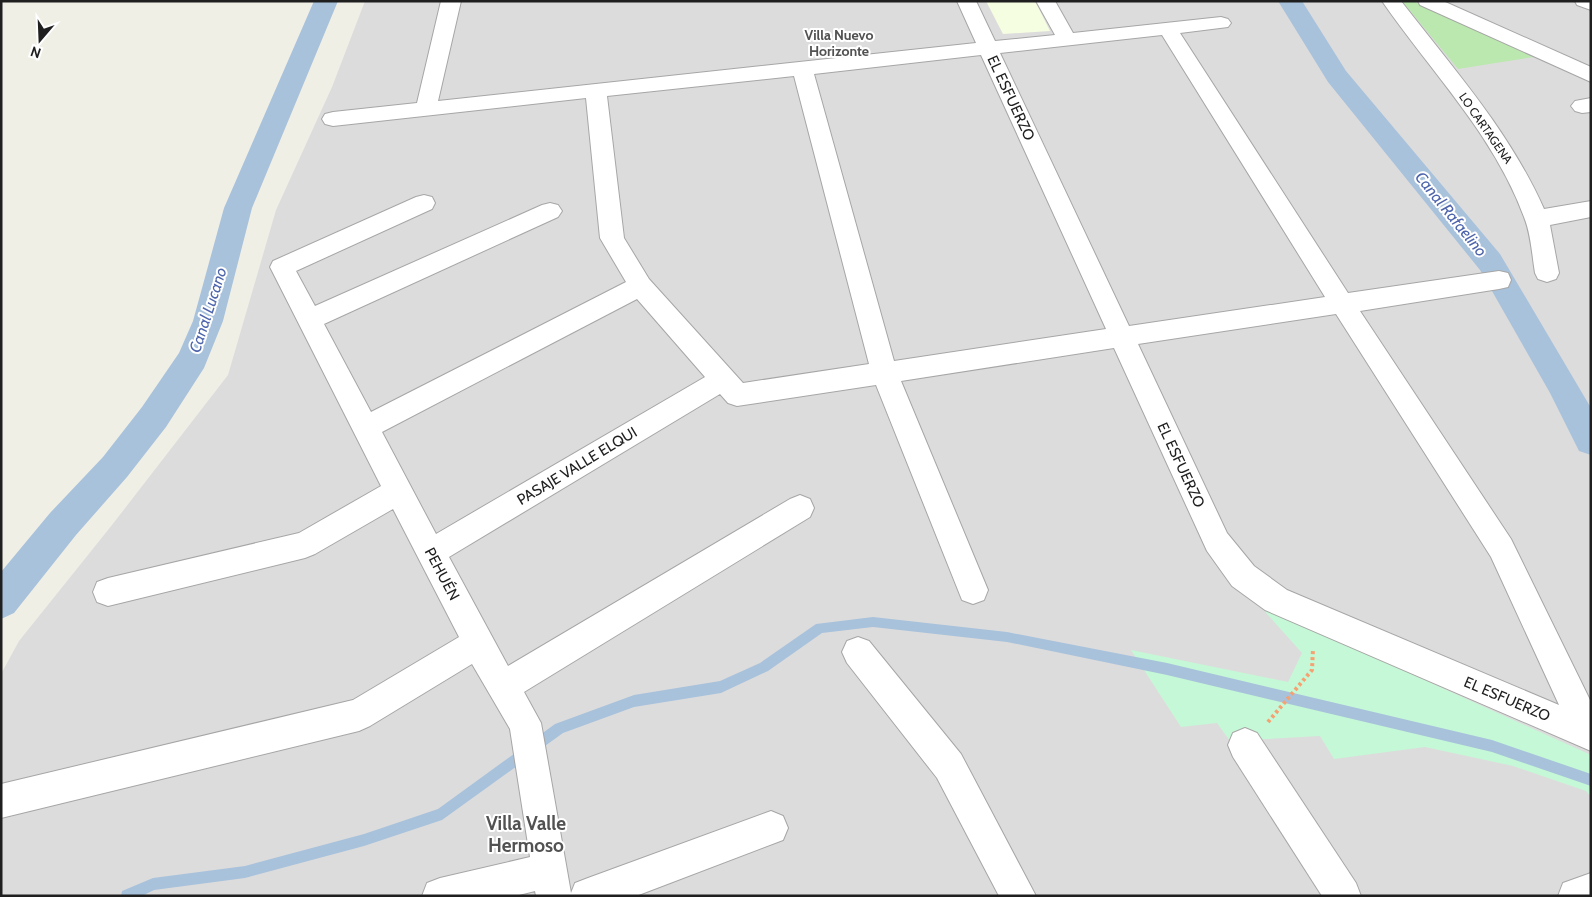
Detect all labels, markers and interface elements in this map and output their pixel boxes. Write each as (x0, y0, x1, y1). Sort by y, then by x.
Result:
north arrow (15, 15, 65, 65)
district label: Villa Nuevo Horizonte (805, 26, 873, 60)
text: N (28, 42, 43, 62)
street label: EL ESFUERZO (983, 53, 1039, 143)
street label: LO CARTAGENA (1456, 90, 1516, 167)
water label: Canal Rafaelino (1411, 168, 1491, 260)
water label: Canal Lucano (185, 265, 231, 355)
street label: EL ESFUERZO (1153, 420, 1209, 510)
street label: PASAJE VALLE ELQUI (514, 423, 640, 509)
street label: PEHUÉN (421, 544, 464, 603)
street label: EL ESFUERZO (1461, 673, 1553, 725)
district label: Villa Valle Hermoso (486, 812, 566, 857)

